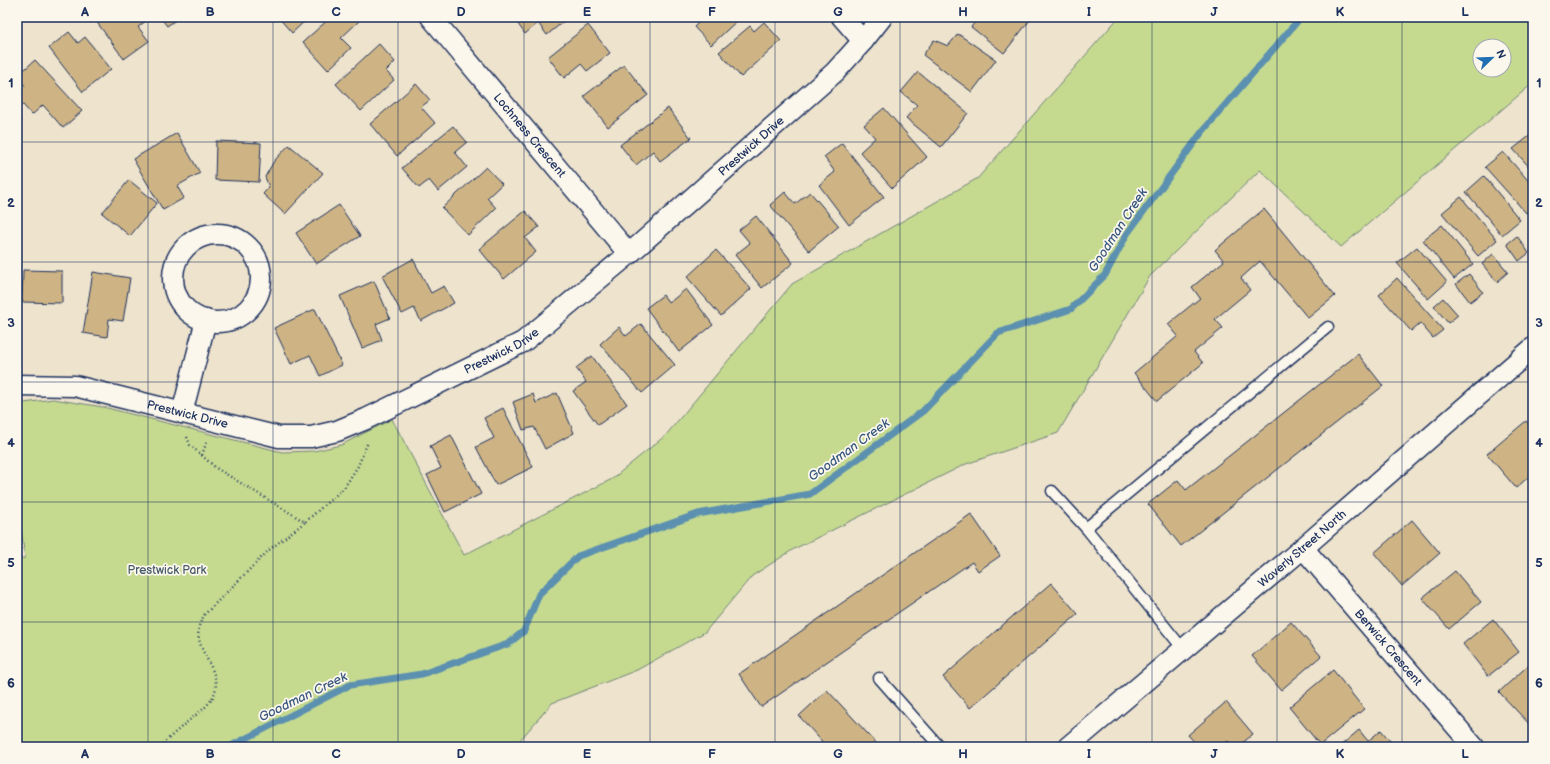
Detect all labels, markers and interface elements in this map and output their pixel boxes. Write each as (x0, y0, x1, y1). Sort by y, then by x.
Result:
text: A (80, 4, 89, 20)
text: B (205, 4, 215, 20)
text: C (331, 4, 341, 20)
text: D (456, 4, 466, 20)
text: E (583, 4, 592, 20)
text: F (708, 4, 716, 20)
text: G (833, 4, 843, 20)
text: H (958, 4, 968, 20)
text: I (1087, 4, 1091, 20)
text: J (1210, 4, 1218, 20)
text: K (1336, 4, 1345, 20)
text: L (1461, 4, 1469, 20)
north arrow (1472, 38, 1512, 78)
text: N (1493, 48, 1508, 61)
text: 1 (8, 75, 14, 91)
text: 1 (1536, 75, 1542, 91)
street label: Lochness Crescent (490, 90, 569, 181)
street label: Prestwick Drive (715, 113, 787, 179)
water label: Goodman Creek (1085, 185, 1151, 275)
text: 2 (7, 195, 15, 211)
text: 2 (1535, 195, 1543, 211)
text: 3 (7, 315, 15, 331)
text: 3 (1535, 315, 1543, 331)
street label: Prestwick Drive (462, 325, 542, 377)
street label: Prestwick Drive (145, 397, 230, 431)
water label: Goodman Creek (805, 415, 893, 485)
text: 4 (7, 435, 15, 451)
text: 4 (1535, 435, 1543, 451)
street label: Waverly Street North (1255, 506, 1350, 590)
text: 5 (7, 555, 15, 571)
text: 5 (1535, 555, 1543, 571)
park label: Prestwick Park (128, 563, 207, 578)
street label: Berwick Crescent (1351, 606, 1425, 689)
water label: Goodman Creek (256, 668, 350, 725)
text: 6 (7, 675, 15, 691)
text: 6 (1535, 675, 1543, 691)
text: A (80, 746, 89, 762)
text: B (205, 746, 215, 762)
text: C (331, 746, 341, 762)
text: D (456, 746, 466, 762)
text: E (583, 746, 592, 762)
text: F (708, 746, 716, 762)
text: G (833, 746, 843, 762)
text: H (958, 746, 968, 762)
text: I (1087, 746, 1091, 762)
text: J (1210, 746, 1218, 762)
text: K (1336, 746, 1345, 762)
text: L (1461, 746, 1469, 762)

